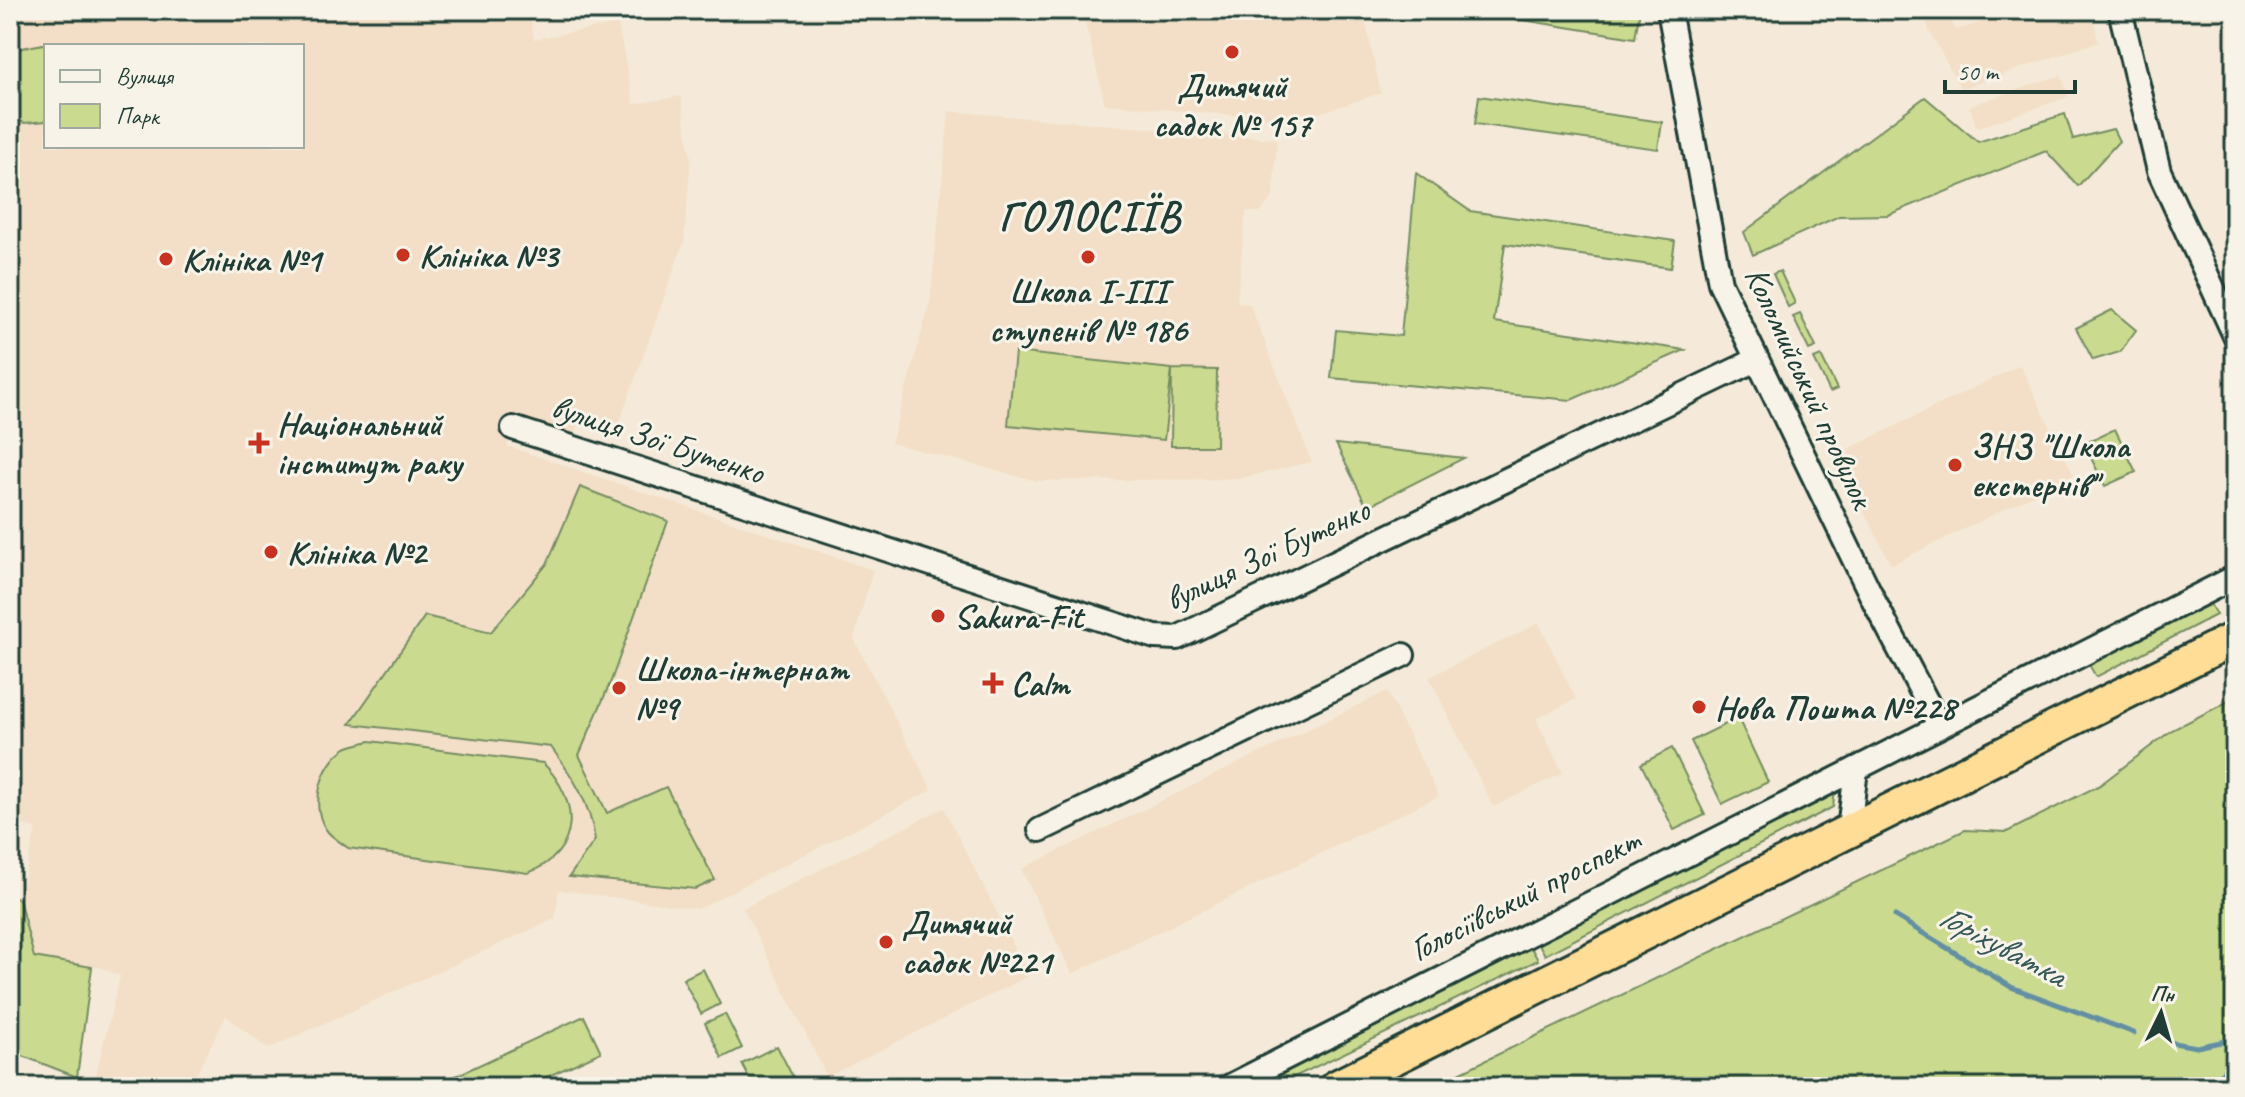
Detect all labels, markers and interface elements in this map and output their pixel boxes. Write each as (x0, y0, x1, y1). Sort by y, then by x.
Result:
marker: Дитячий садок № 157 (1223, 43, 1241, 61)
legend (44, 44, 304, 148)
scale bar (1945, 44, 2075, 94)
text: 50 m (1957, 57, 2000, 87)
text: Вулиця (116, 61, 175, 91)
place label: Дитячий садок № 157 (1153, 64, 1314, 146)
text: Парк (116, 101, 161, 131)
district label: ГОЛОСІЇВ (999, 190, 1182, 243)
place label: Клініка №3 (419, 234, 561, 277)
place label: Клініка №1 (182, 238, 325, 281)
marker: Клініка №3 (394, 246, 412, 264)
marker: Школа І-ІІІ ступенів № 186 (1079, 248, 1097, 266)
marker: Клініка №1 (157, 250, 175, 268)
street label: Коломийський провулок (1735, 260, 1886, 517)
place label: Школа І-ІІІ ступенів № 186 (989, 269, 1189, 351)
street label: вулиця Зої Бутенко (546, 384, 771, 494)
place label: Національний інститут раку (277, 402, 465, 484)
place label: ЗНЗ "Школа екстернів" (1971, 424, 2132, 506)
marker: Національний інститут раку (248, 432, 270, 454)
marker: ЗНЗ "Школа екстернів" (1946, 456, 1964, 474)
street label: вулиця Зої Бутенко (1158, 487, 1378, 620)
place label: Клініка №2 (287, 531, 429, 574)
marker: Клініка №2 (262, 543, 280, 561)
place label: Sakura-Fit (954, 595, 1086, 638)
marker: Sakura-Fit (929, 607, 947, 625)
place label: Школа-інтернат №9 (635, 647, 851, 729)
place label: Calm (1011, 662, 1071, 705)
marker: Calm (982, 672, 1004, 694)
marker: Школа-інтернат №9 (610, 679, 628, 697)
place label: Нова Пошта №228 (1715, 686, 1960, 729)
marker: Нова Пошта №228 (1690, 698, 1708, 716)
street label: Голосіївський проспект (1403, 817, 1648, 971)
water label: Горіхуватка (1932, 893, 2078, 999)
place label: Дитячий садок №221 (902, 901, 1055, 983)
marker: Дитячий садок №221 (877, 933, 895, 951)
north arrow (2121, 973, 2201, 1053)
text: Пн (2150, 979, 2177, 1009)

